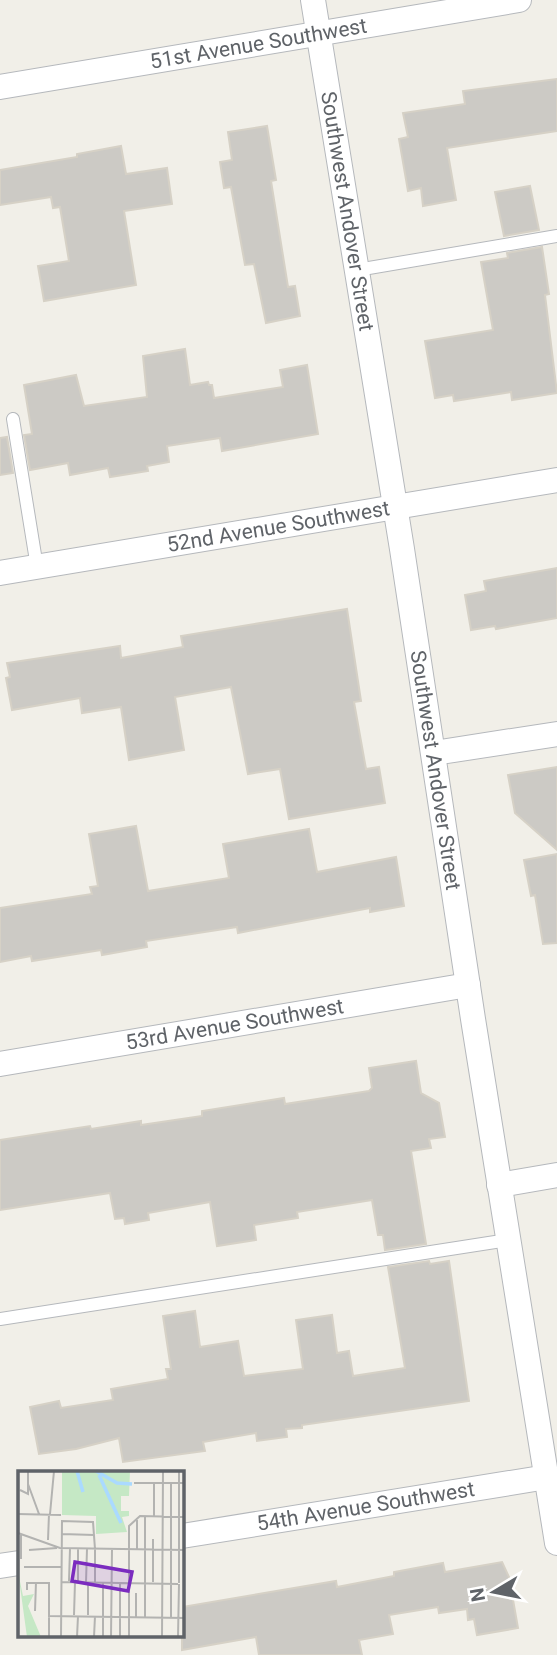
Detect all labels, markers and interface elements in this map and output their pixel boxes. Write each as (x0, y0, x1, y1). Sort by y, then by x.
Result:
street label: 51st Avenue Southwest (148, 14, 369, 74)
street label: Southwest Andover Street (316, 90, 378, 333)
street label: 52nd Avenue Southwest (165, 496, 391, 557)
street label: Southwest Andover Street (405, 649, 465, 892)
street label: 53rd Avenue Southwest (124, 994, 346, 1055)
inset map (18, 1471, 184, 1638)
street label: 54th Avenue Southwest (255, 1477, 476, 1536)
north arrow (459, 1557, 529, 1627)
text: N (465, 1586, 490, 1603)

